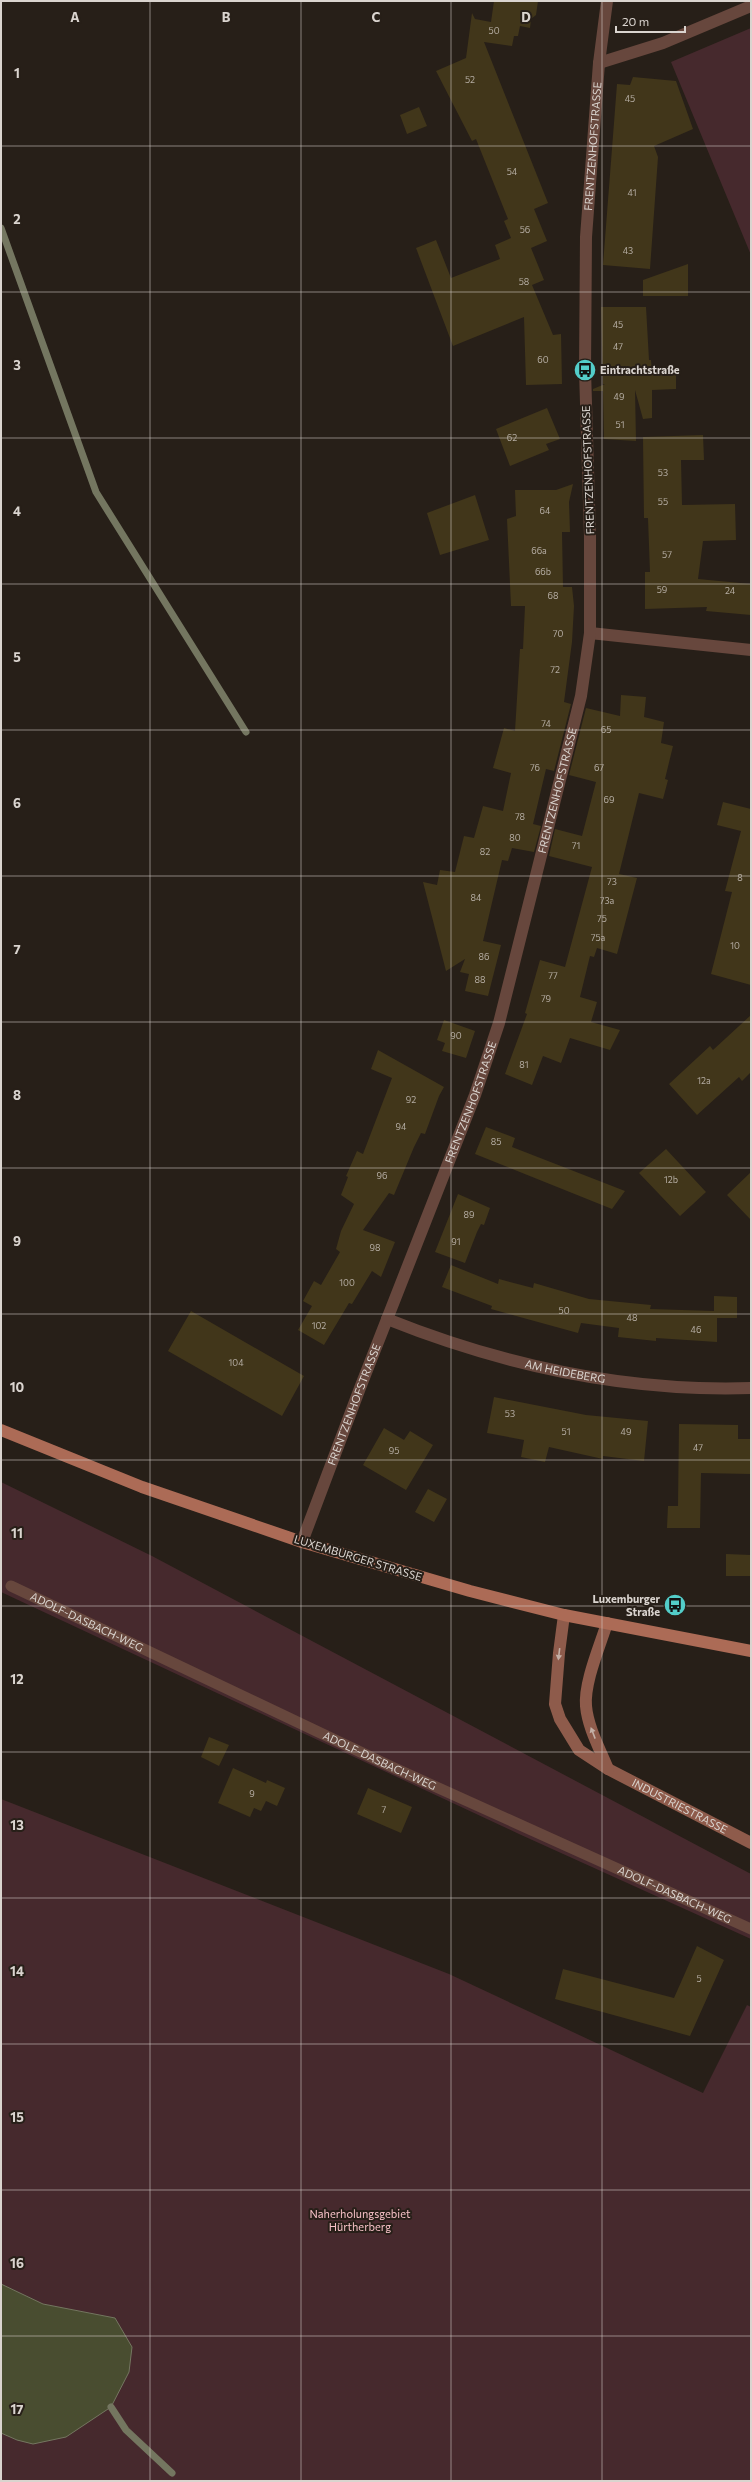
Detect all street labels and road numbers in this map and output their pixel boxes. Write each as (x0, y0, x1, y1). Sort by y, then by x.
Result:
street label: FRENTZENHOFSTRASSE (581, 81, 604, 211)
street label: FRENTZENHOFSTRASSE (579, 405, 596, 535)
street label: FRENTZENHOFSTRASSE (535, 726, 579, 855)
street label: FRENTZENHOFSTRASSE (442, 1039, 498, 1165)
street label: FRENTZENHOFSTRASSE (325, 1342, 383, 1467)
street label: AM HEIDEBERG (524, 1357, 606, 1385)
street label: LUXEMBURGER STRASSE (293, 1532, 424, 1583)
street label: ADOLF-DASBACH-WEG (28, 1589, 146, 1654)
street label: ADOLF-DASBACH-WEG (321, 1728, 439, 1792)
street label: INDUSTRIESTRASSE (630, 1776, 730, 1836)
street label: ADOLF-DASBACH-WEG (616, 1863, 734, 1925)

